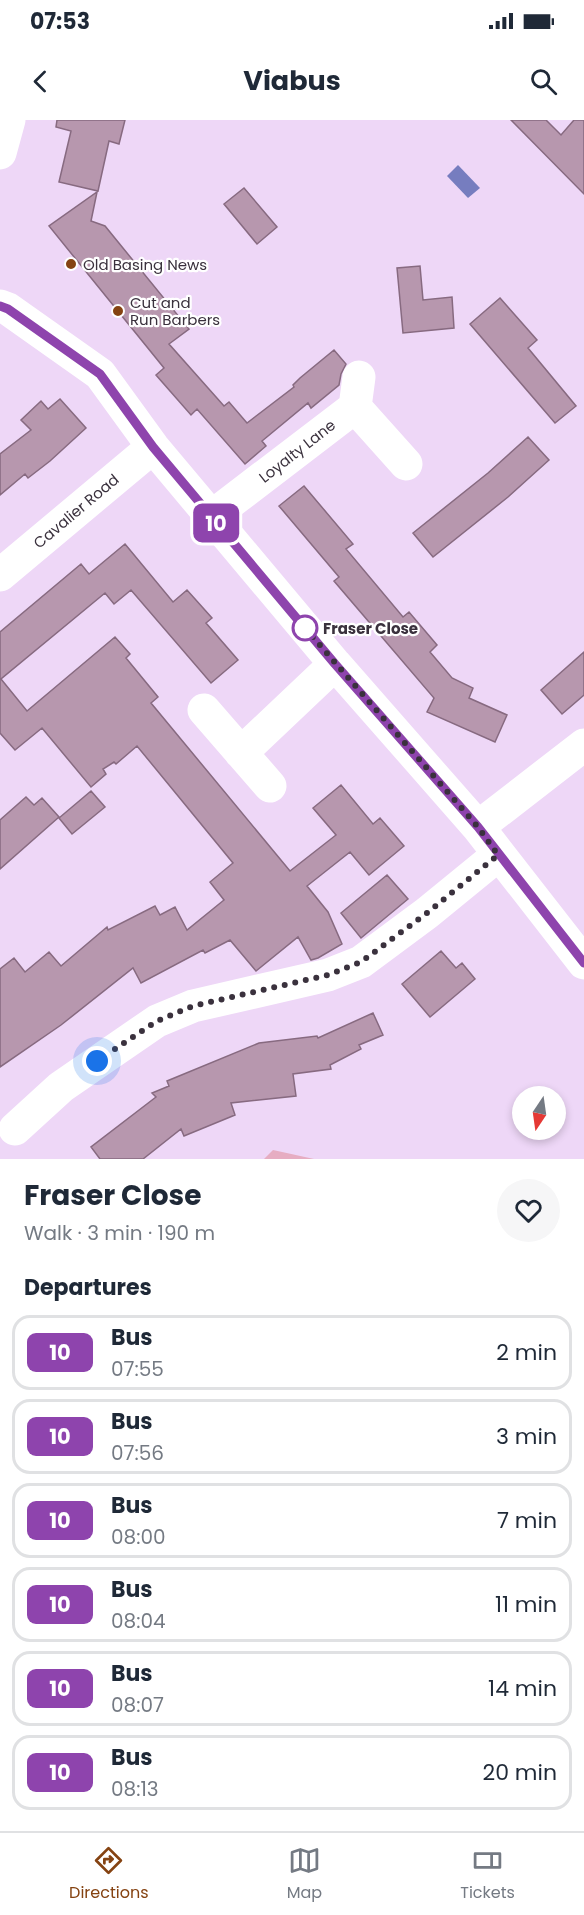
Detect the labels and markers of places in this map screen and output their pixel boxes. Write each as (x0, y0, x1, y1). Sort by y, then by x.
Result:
place label: Old Basing News (83, 254, 207, 275)
marker: Old Basing News (64, 257, 78, 271)
place label: Cut and Run Barbers (130, 292, 220, 330)
marker: Cut and Run Barbers (111, 304, 125, 318)
marker: Fraser Close (292, 615, 318, 641)
place label: Fraser Close (323, 618, 418, 639)

